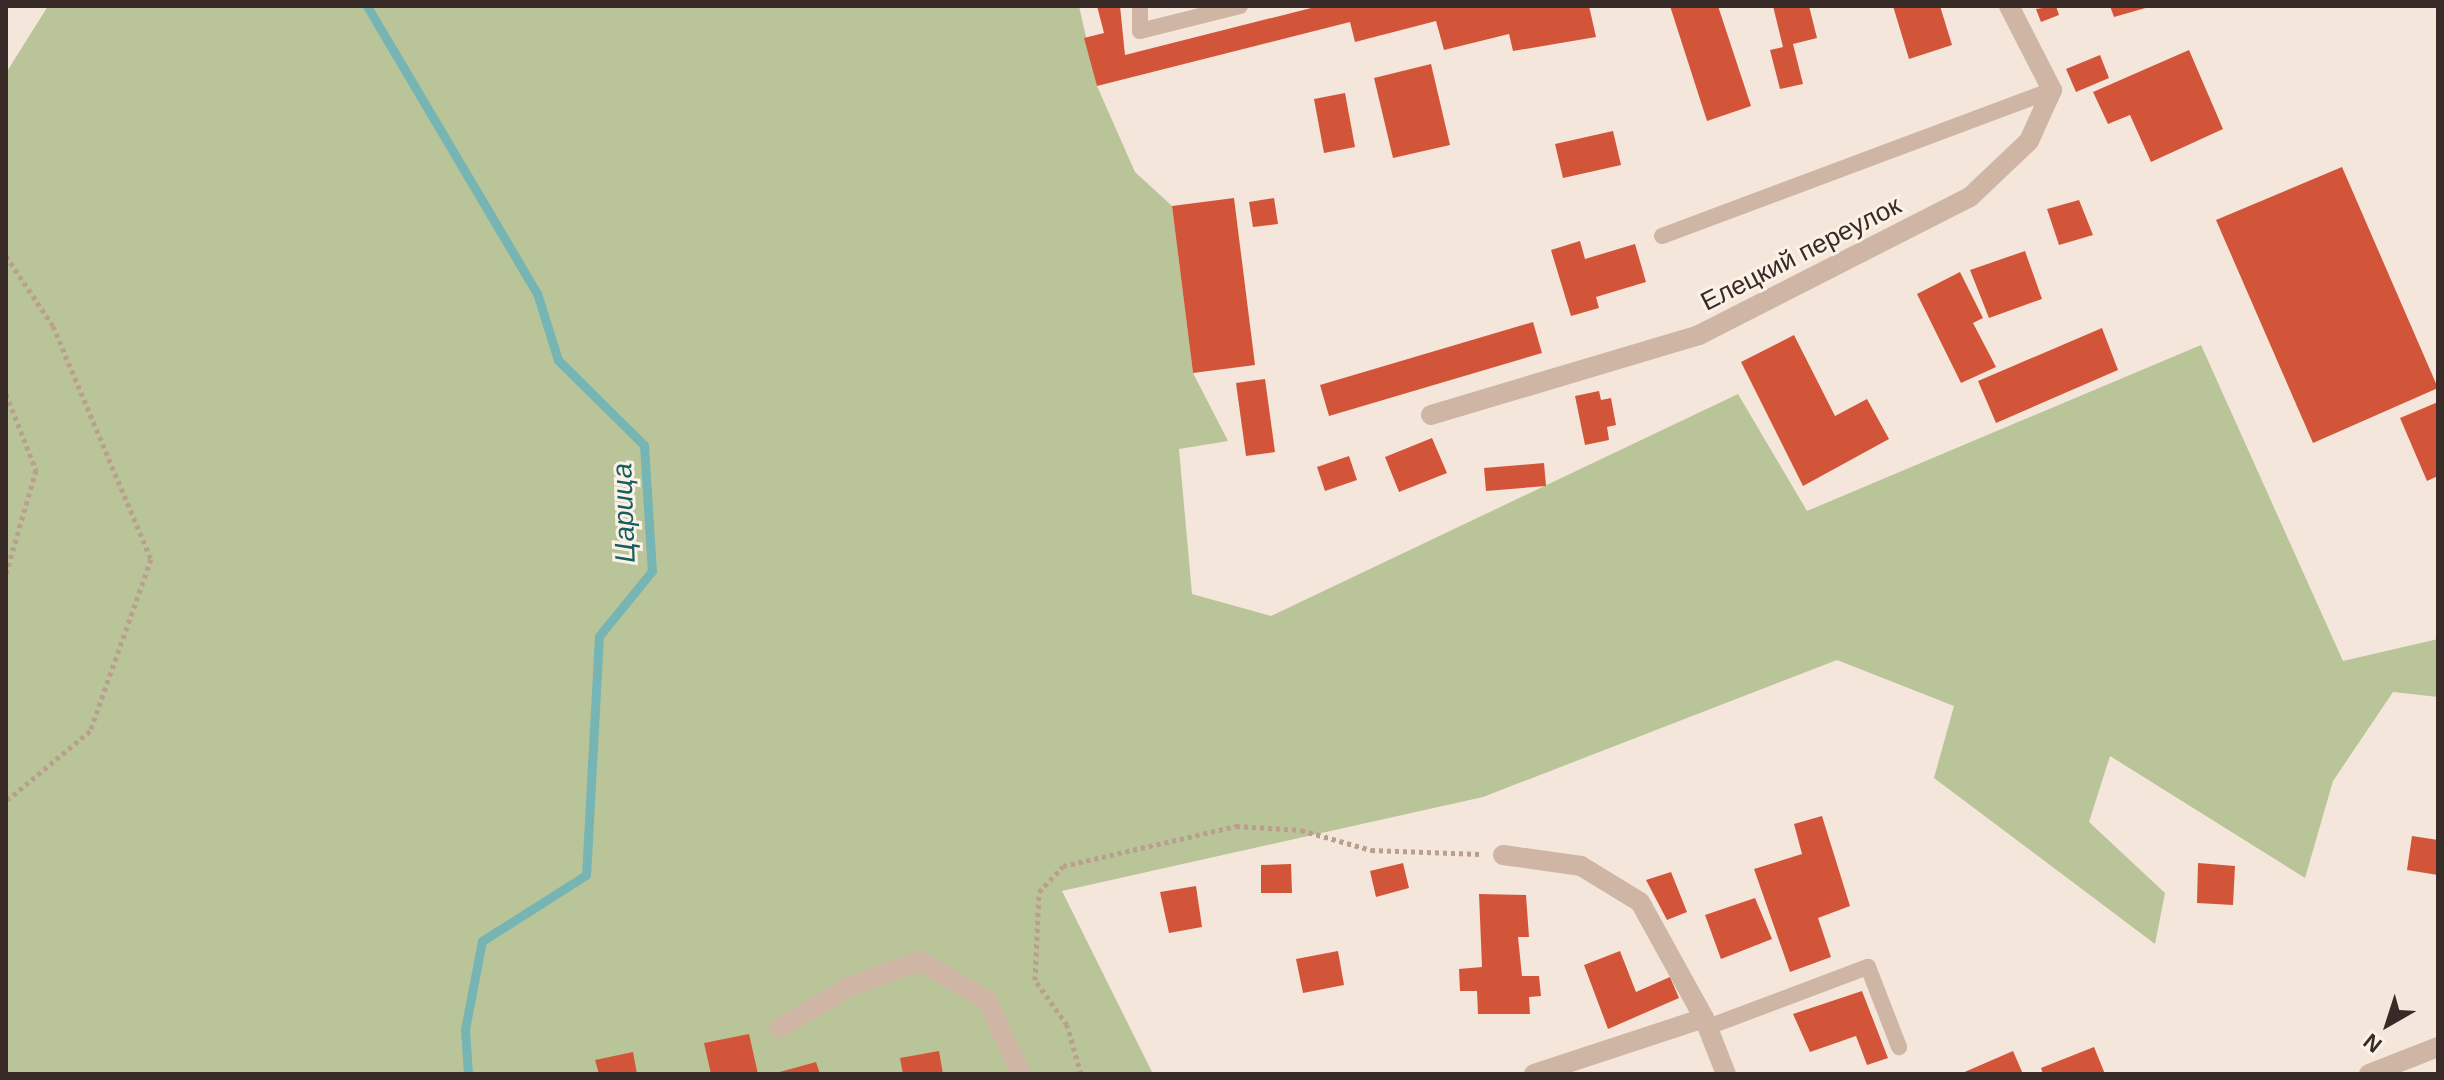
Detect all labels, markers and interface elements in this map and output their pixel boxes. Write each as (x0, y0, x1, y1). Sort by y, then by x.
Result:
street label: Елецкий переулок (1696, 190, 1906, 318)
water label: Царица (605, 462, 643, 564)
north arrow (2348, 984, 2428, 1064)
text: N (2359, 1028, 2387, 1058)

